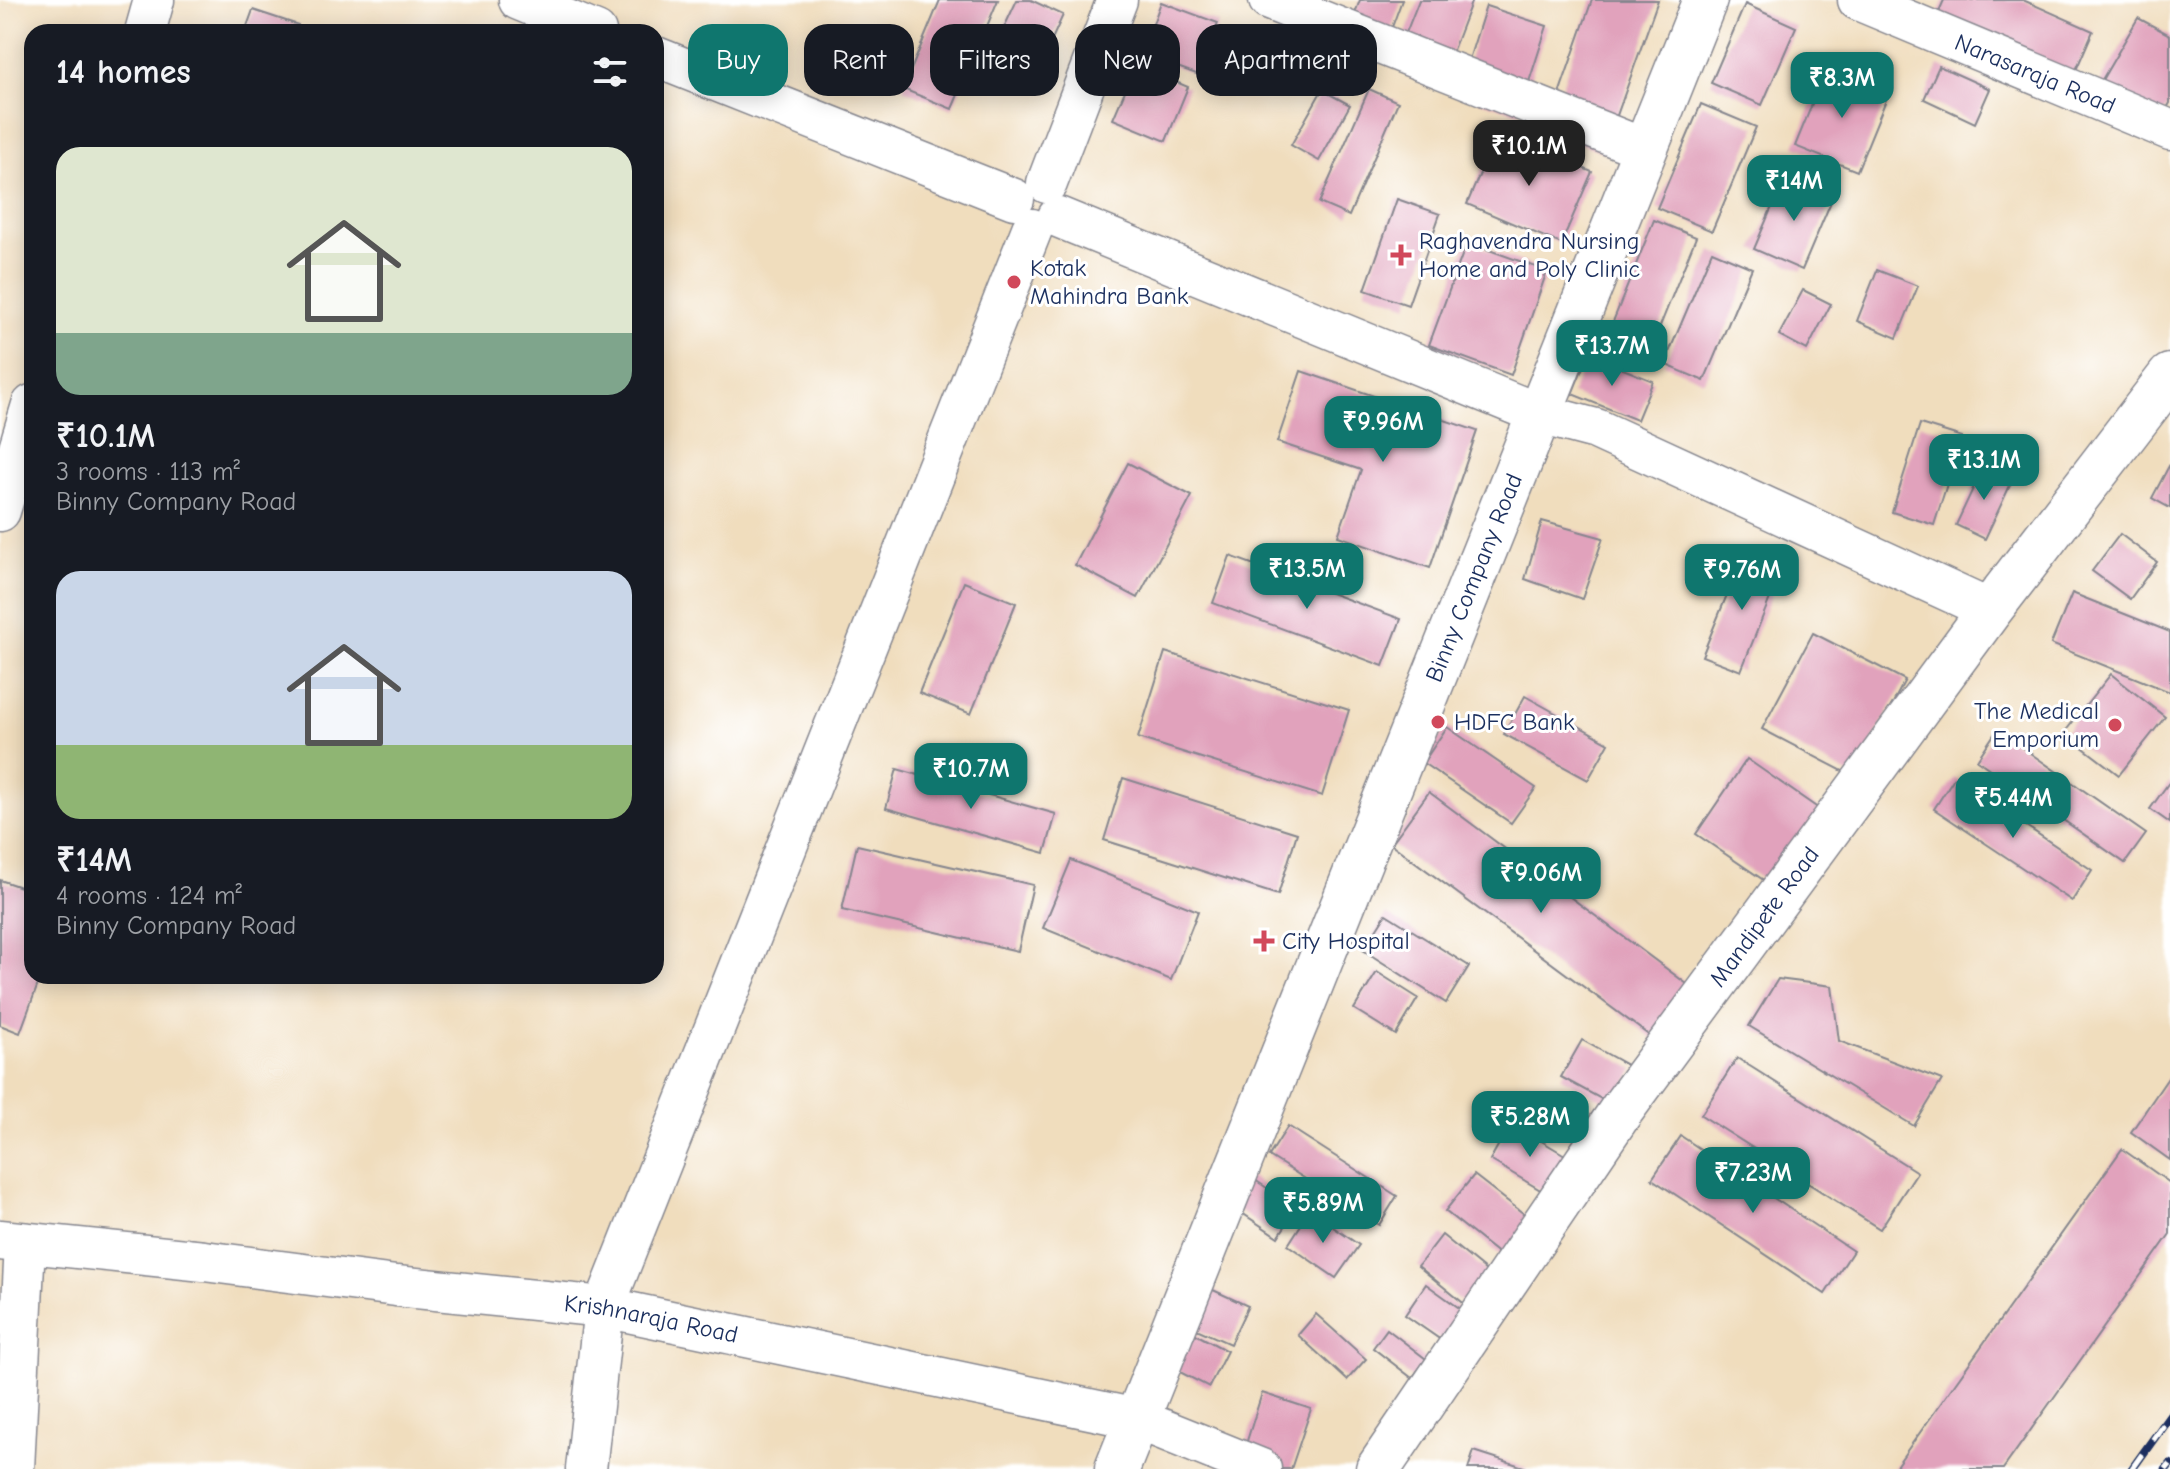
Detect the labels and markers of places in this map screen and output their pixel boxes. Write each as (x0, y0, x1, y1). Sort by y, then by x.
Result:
pin: ₹8.3M (1786, 52, 1898, 120)
pin: ₹10.1M (1464, 120, 1594, 188)
pin: ₹14M (1747, 155, 1841, 223)
place label: Raghavendra Nursing Home and Poly Clinic (1419, 227, 1640, 283)
marker: Raghavendra Nursing Home and Poly Clinic (1390, 244, 1412, 266)
place label: Kotak Mahindra Bank (1030, 254, 1189, 310)
marker: Kotak Mahindra Bank (1005, 273, 1023, 291)
pin: ₹13.7M (1547, 320, 1677, 388)
pin: ₹9.96M (1318, 396, 1448, 464)
pin: ₹13.1M (1919, 434, 2049, 502)
pin: ₹13.5M (1242, 543, 1372, 611)
pin: ₹9.76M (1677, 544, 1807, 612)
place label: The Medical Emporium (1974, 697, 2099, 753)
place label: HDFC Bank (1454, 708, 1575, 736)
marker: HDFC Bank (1429, 713, 1447, 731)
marker: The Medical Emporium (2106, 716, 2124, 734)
pin: ₹10.7M (906, 743, 1036, 811)
pin: ₹5.44M (1948, 772, 2078, 840)
pin: ₹9.06M (1476, 847, 1606, 915)
place label: City Hospital (1282, 927, 1410, 955)
marker: City Hospital (1253, 930, 1275, 952)
pin: ₹5.28M (1465, 1091, 1595, 1159)
pin: ₹7.23M (1688, 1147, 1818, 1215)
pin: ₹5.89M (1258, 1177, 1388, 1245)

